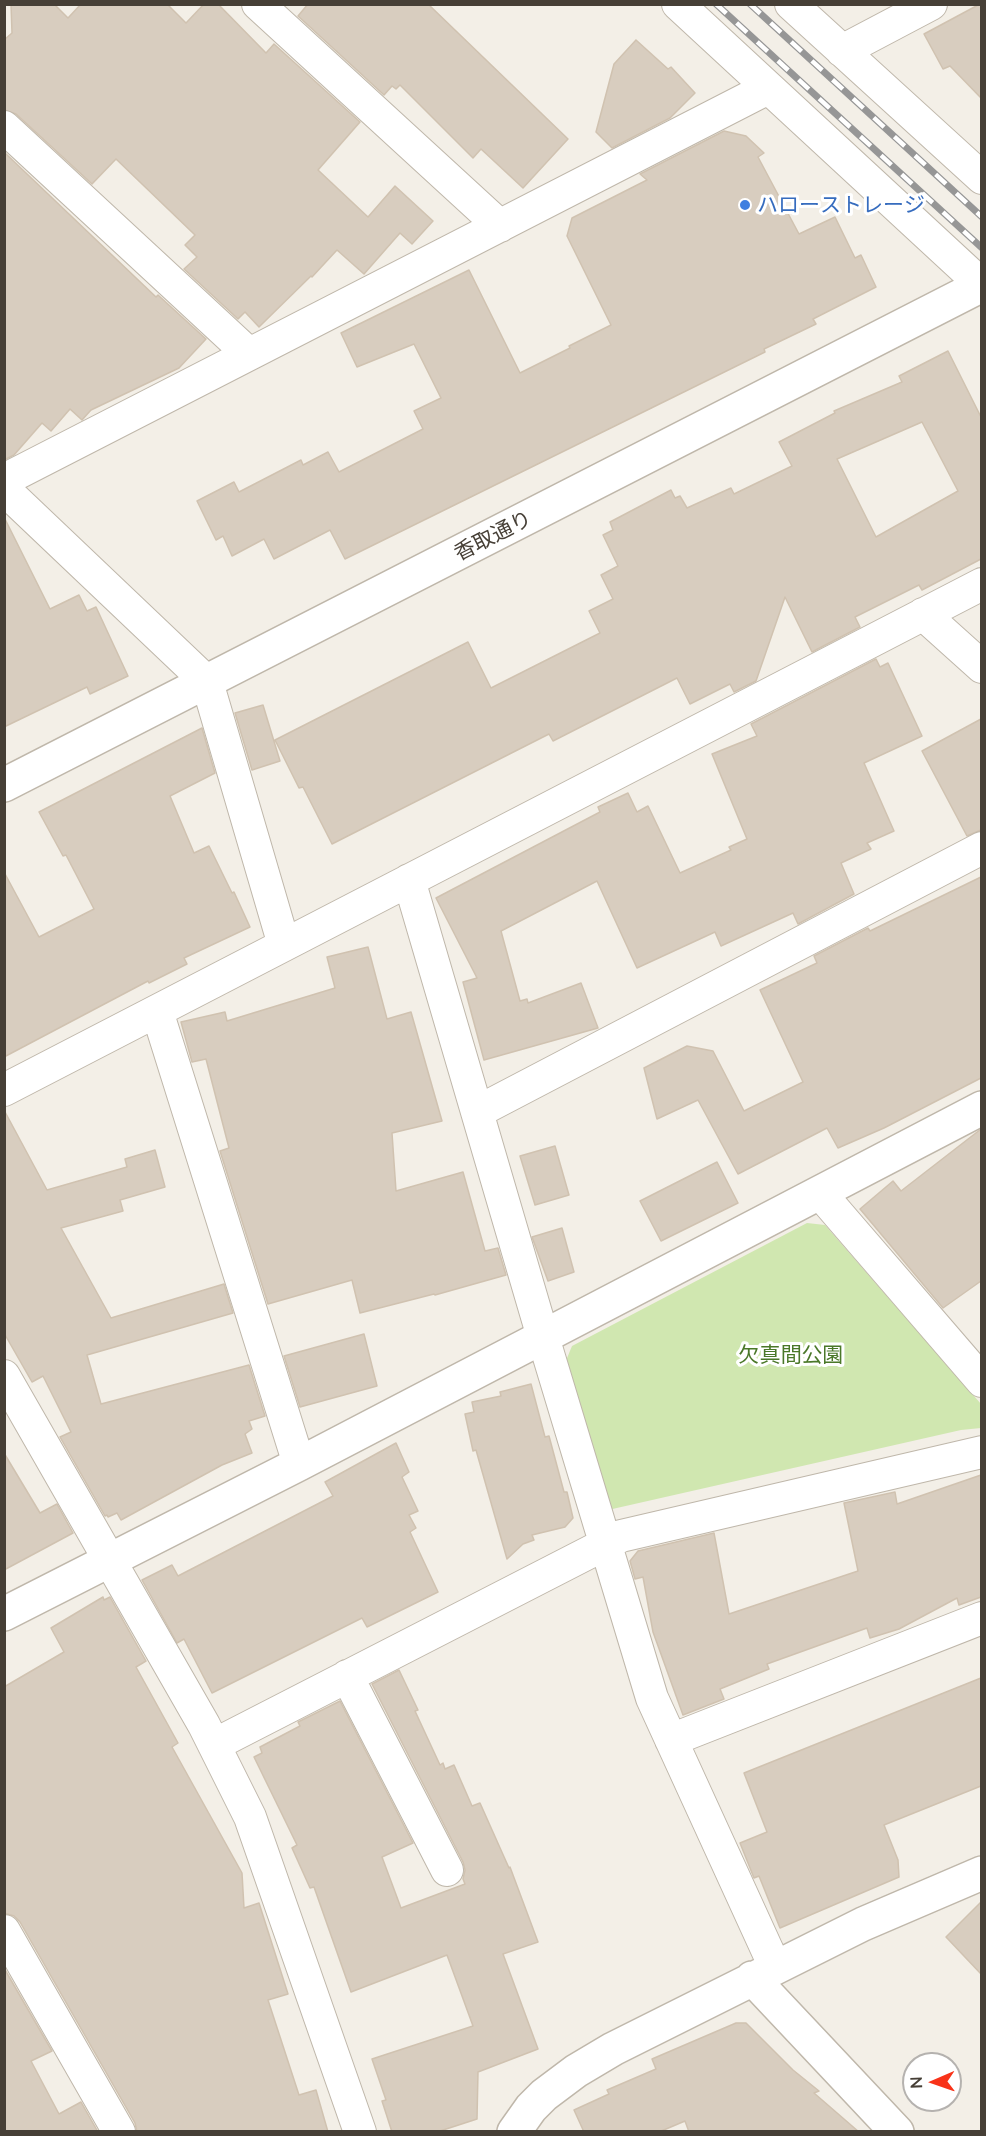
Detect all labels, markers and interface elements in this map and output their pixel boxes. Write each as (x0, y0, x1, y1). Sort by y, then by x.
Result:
place label: ハローストレージ (757, 192, 925, 218)
marker: ハローストレージ (738, 198, 752, 212)
street label: 香取通り (450, 506, 536, 566)
park label: 欠真間公園 (739, 1342, 843, 1368)
north arrow (902, 2052, 962, 2112)
text: N (906, 2076, 925, 2089)

